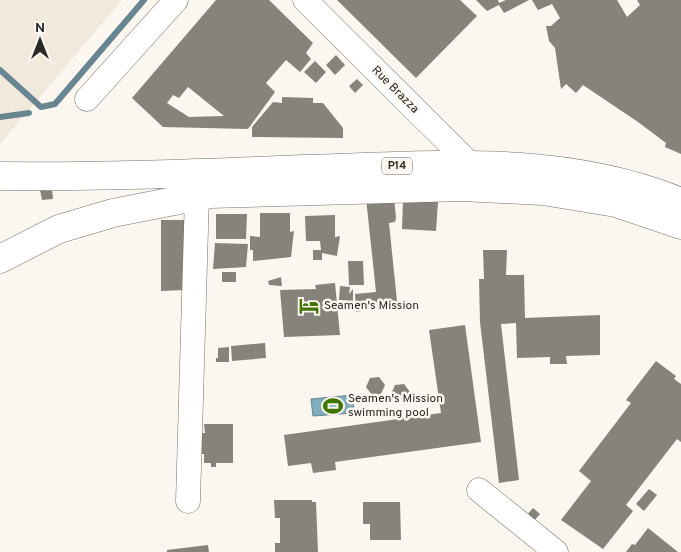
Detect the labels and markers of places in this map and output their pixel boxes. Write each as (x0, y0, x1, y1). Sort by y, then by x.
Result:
hotel icon: Seamen's Mission (298, 295, 320, 317)
place label: Seamen's Mission (324, 298, 419, 314)
place label: Seamen's Mission swimming pool (348, 391, 443, 421)
sports icon: Seamen's Mission swimming pool (322, 395, 344, 417)

